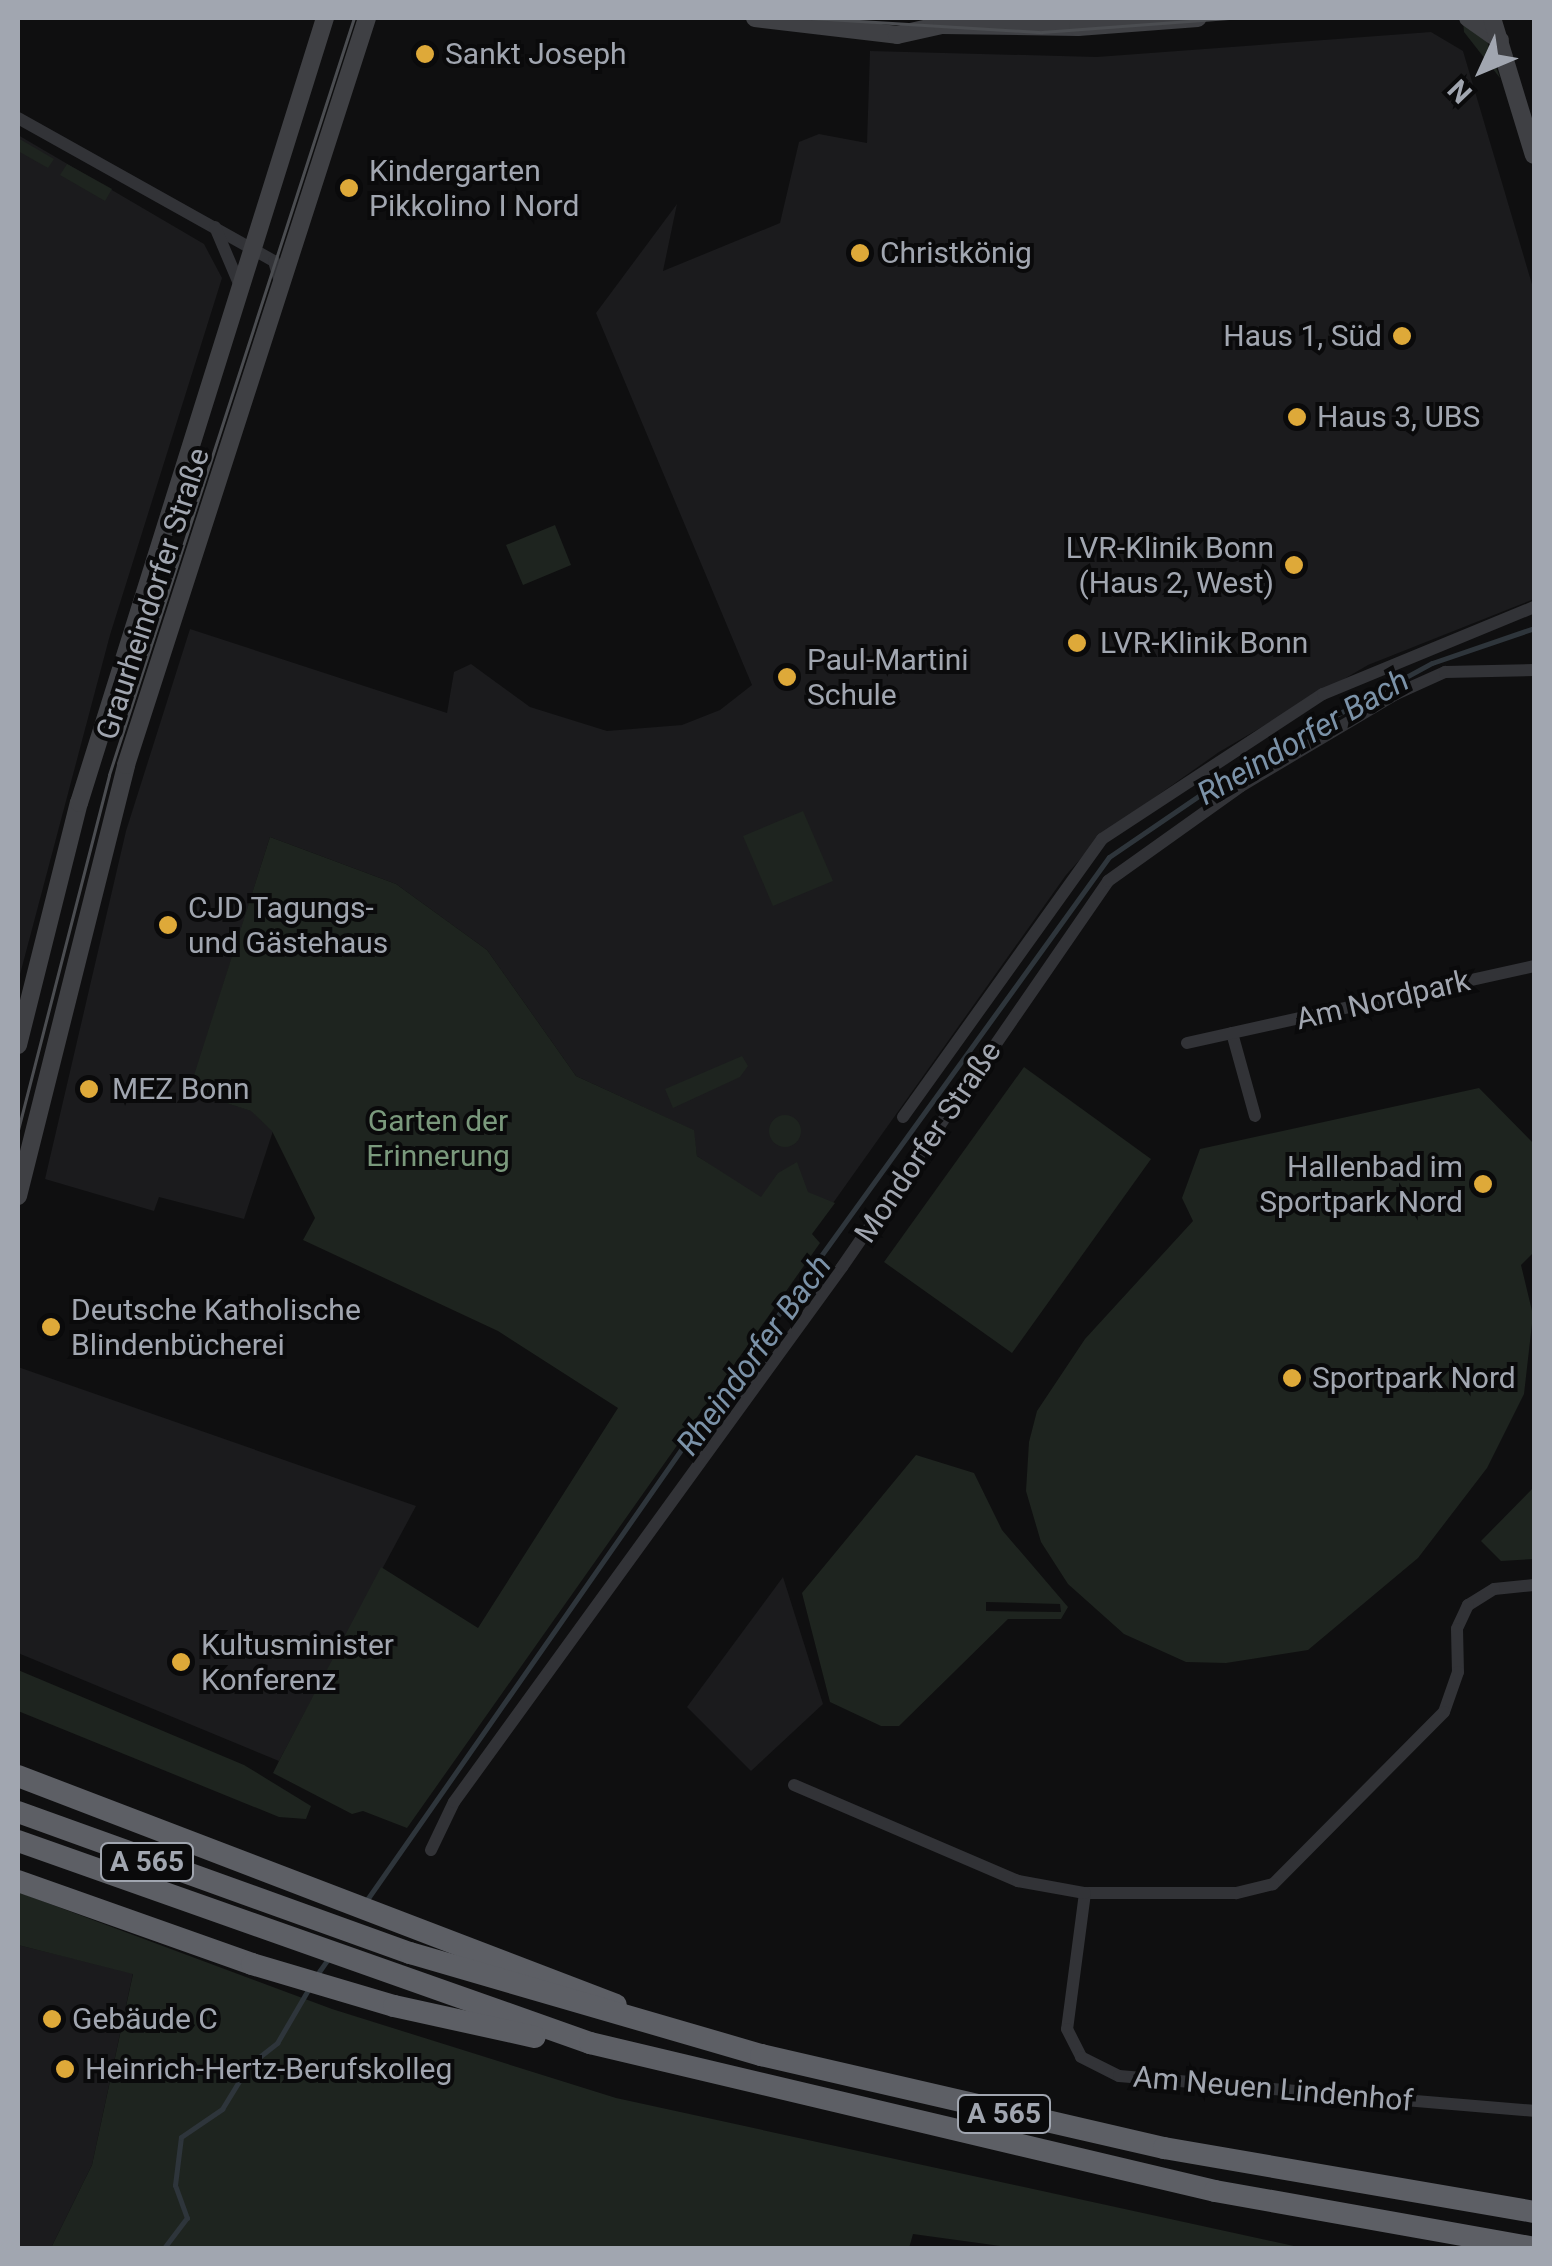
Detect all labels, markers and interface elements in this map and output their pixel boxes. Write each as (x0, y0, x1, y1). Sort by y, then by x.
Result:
north arrow (1432, 20, 1532, 120)
place label: Sankt Joseph (445, 36, 627, 72)
marker: Sankt Joseph (414, 43, 436, 65)
text: N (1441, 73, 1479, 110)
place label: Kindergarten Pikkolino I Nord (369, 153, 579, 224)
marker: Kindergarten Pikkolino I Nord (338, 177, 360, 199)
place label: Christkönig (880, 235, 1032, 271)
marker: Christkönig (849, 242, 871, 264)
place label: Haus 1, Süd (1223, 318, 1382, 354)
marker: Haus 1, Süd (1391, 325, 1413, 347)
place label: Haus 3, UBS (1317, 399, 1480, 435)
marker: Haus 3, UBS (1286, 406, 1308, 428)
street label: Graurheindorfer Straße (89, 444, 217, 744)
place label: LVR-Klinik Bonn (Haus 2, West) (1066, 530, 1274, 600)
marker: LVR-Klinik Bonn (Haus 2, West) (1283, 554, 1305, 576)
place label: LVR-Klinik Bonn (1100, 625, 1308, 661)
marker: LVR-Klinik Bonn (1064, 630, 1090, 656)
place label: Paul-Martini Schule (807, 642, 969, 712)
water label: Rheindorfer Bach (1190, 661, 1416, 813)
marker: Paul-Martini Schule (776, 666, 798, 688)
place label: CJD Tagungs- und Gästehaus (188, 890, 388, 960)
marker: CJD Tagungs- und Gästehaus (157, 914, 179, 936)
street label: Am Nordpark (1293, 963, 1473, 1037)
street label: Mondorfer Straße (847, 1034, 1009, 1250)
place label: MEZ Bonn (112, 1071, 250, 1107)
marker: MEZ Bonn (76, 1076, 102, 1102)
park label: Garten der Erinnerung (366, 1103, 510, 1174)
place label: Hallenbad im Sportpark Nord (1259, 1149, 1463, 1220)
marker: Hallenbad im Sportpark Nord (1472, 1173, 1494, 1195)
water label: Rheindorfer Bach (668, 1247, 840, 1463)
place label: Deutsche Katholische Blindenbücherei (71, 1292, 361, 1362)
marker: Deutsche Katholische Blindenbücherei (40, 1316, 62, 1338)
place label: Sportpark Nord (1312, 1360, 1516, 1396)
marker: Sportpark Nord (1281, 1367, 1303, 1389)
place label: Kultusminister Konferenz (201, 1627, 394, 1698)
marker: Kultusminister Konferenz (170, 1651, 192, 1673)
road number: A 565 (100, 1839, 194, 1885)
place label: Gebäude C (72, 2001, 218, 2037)
marker: Gebäude C (41, 2008, 63, 2030)
place label: Heinrich-Hertz-Berufskolleg (85, 2051, 452, 2087)
marker: Heinrich-Hertz-Berufskolleg (54, 2058, 76, 2080)
street label: Am Neuen Lindenhof (1132, 2059, 1414, 2119)
road number: A 565 (956, 2091, 1052, 2137)

